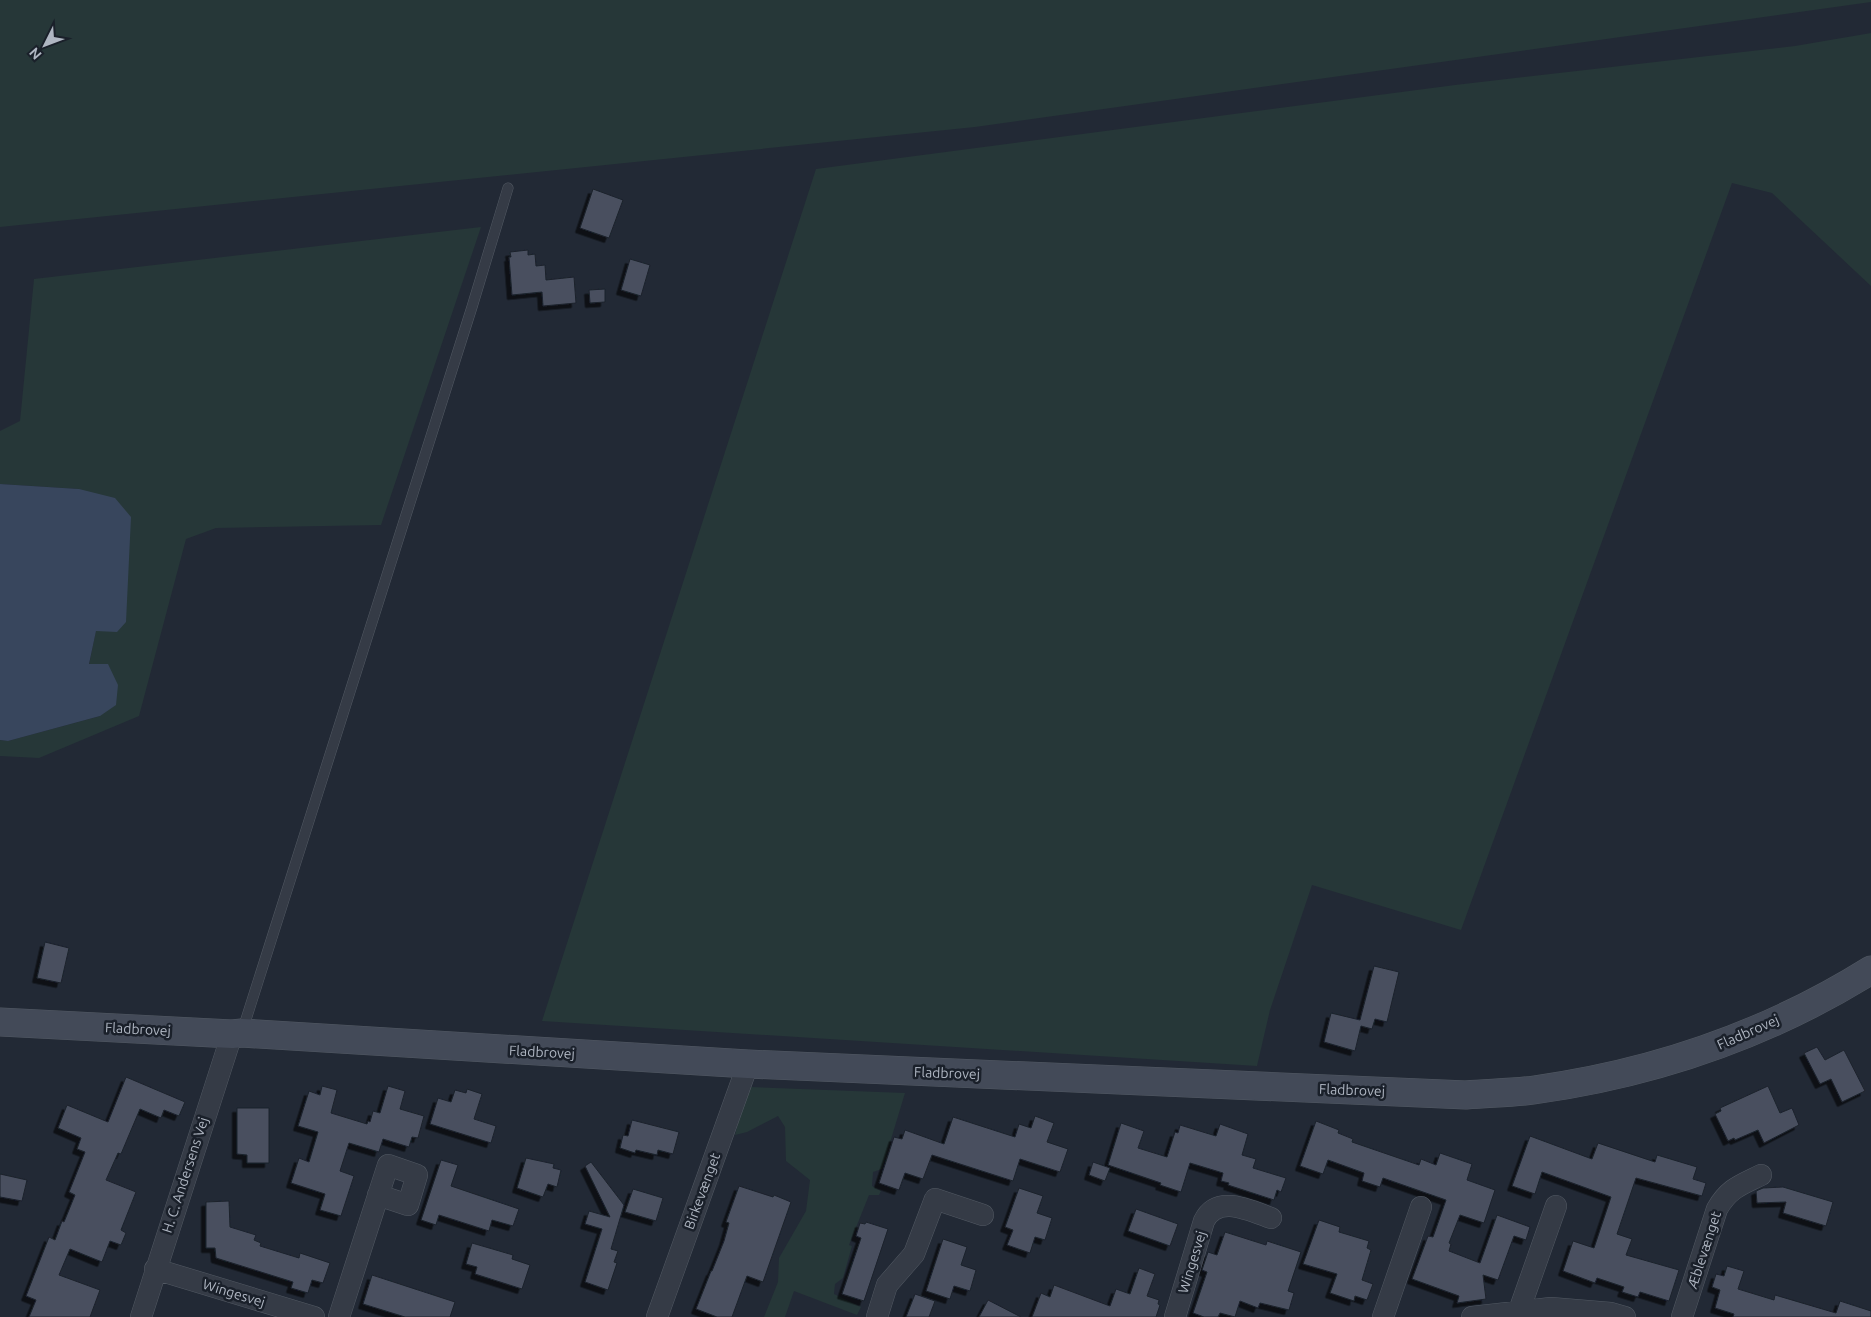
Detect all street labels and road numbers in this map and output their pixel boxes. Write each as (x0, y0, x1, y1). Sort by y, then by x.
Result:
street label: Fladbrovej (1715, 1011, 1781, 1053)
street label: Fladbrovej (105, 1019, 171, 1039)
street label: Fladbrovej (509, 1042, 575, 1062)
street label: Fladbrovej (914, 1064, 980, 1082)
street label: Fladbrovej (1319, 1081, 1385, 1099)
street label: H. C. Andersens Vej (159, 1115, 211, 1235)
street label: Birkevænget (681, 1150, 723, 1231)
street label: Æblevænget (1684, 1209, 1724, 1291)
street label: Wingesvej (1175, 1229, 1209, 1295)
street label: Wingesvej (201, 1276, 267, 1310)

